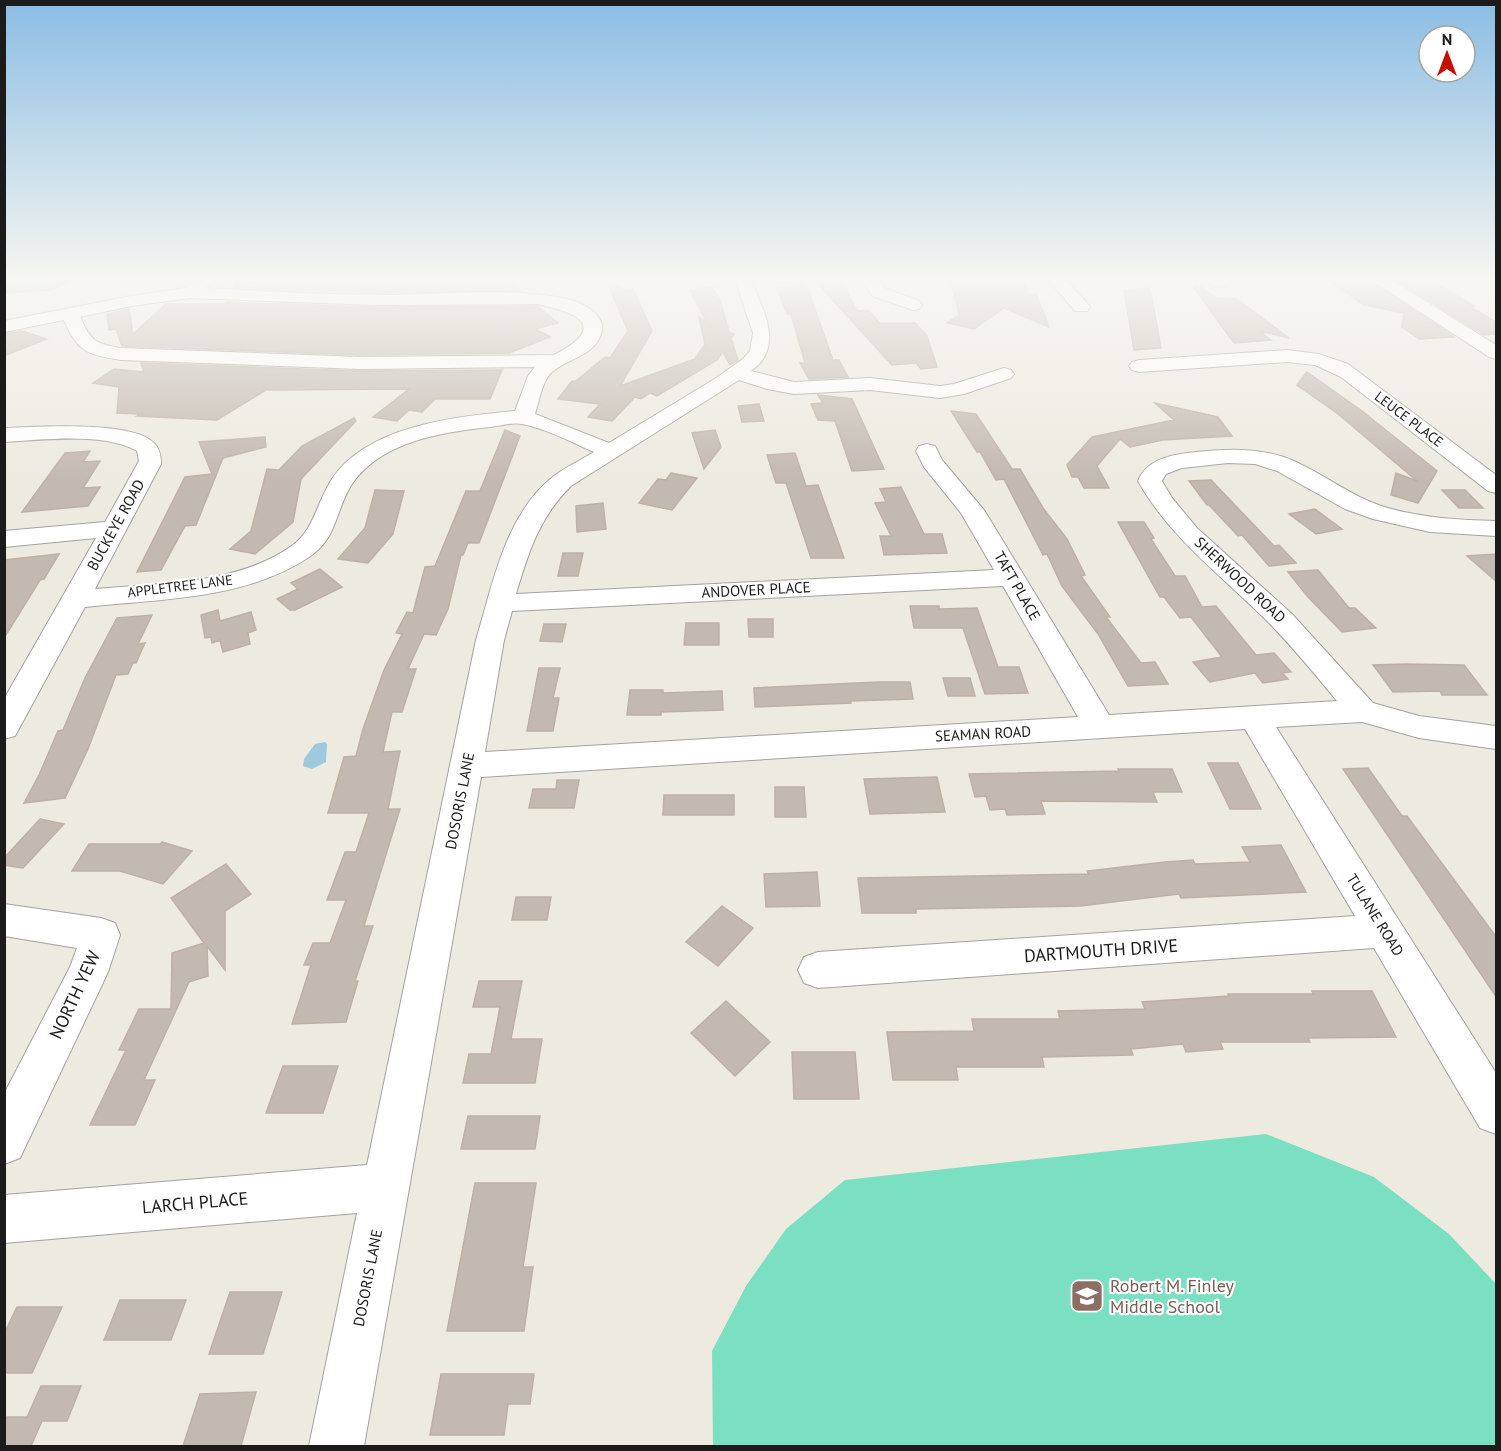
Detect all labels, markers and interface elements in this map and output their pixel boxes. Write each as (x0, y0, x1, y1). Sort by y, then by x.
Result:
north arrow (1417, 24, 1477, 84)
text: N (1442, 29, 1452, 49)
street label: LEUCE PLACE (1371, 387, 1447, 451)
street label: BUCKEYE ROAD (83, 476, 148, 574)
street label: SHERWOOD ROAD (1191, 533, 1290, 627)
street label: TAFT PLACE (990, 548, 1045, 624)
street label: APPLETREE LANE (126, 571, 234, 601)
street label: ANDOVER PLACE (701, 577, 811, 602)
street label: SEAMAN ROAD (934, 721, 1032, 746)
street label: DOSORIS LANE (441, 751, 478, 851)
street label: TULANE ROAD (1343, 870, 1408, 959)
street label: DARTMOUTH DRIVE (1023, 934, 1179, 967)
street label: NORTH YEW (44, 947, 105, 1043)
street label: LARCH PLACE (141, 1186, 249, 1219)
street label: DOSORIS LANE (349, 1228, 386, 1328)
place label: Robert M. Finley Middle School (1110, 1274, 1234, 1318)
school or university icon: Robert M. Finley Middle School (1069, 1278, 1105, 1314)

